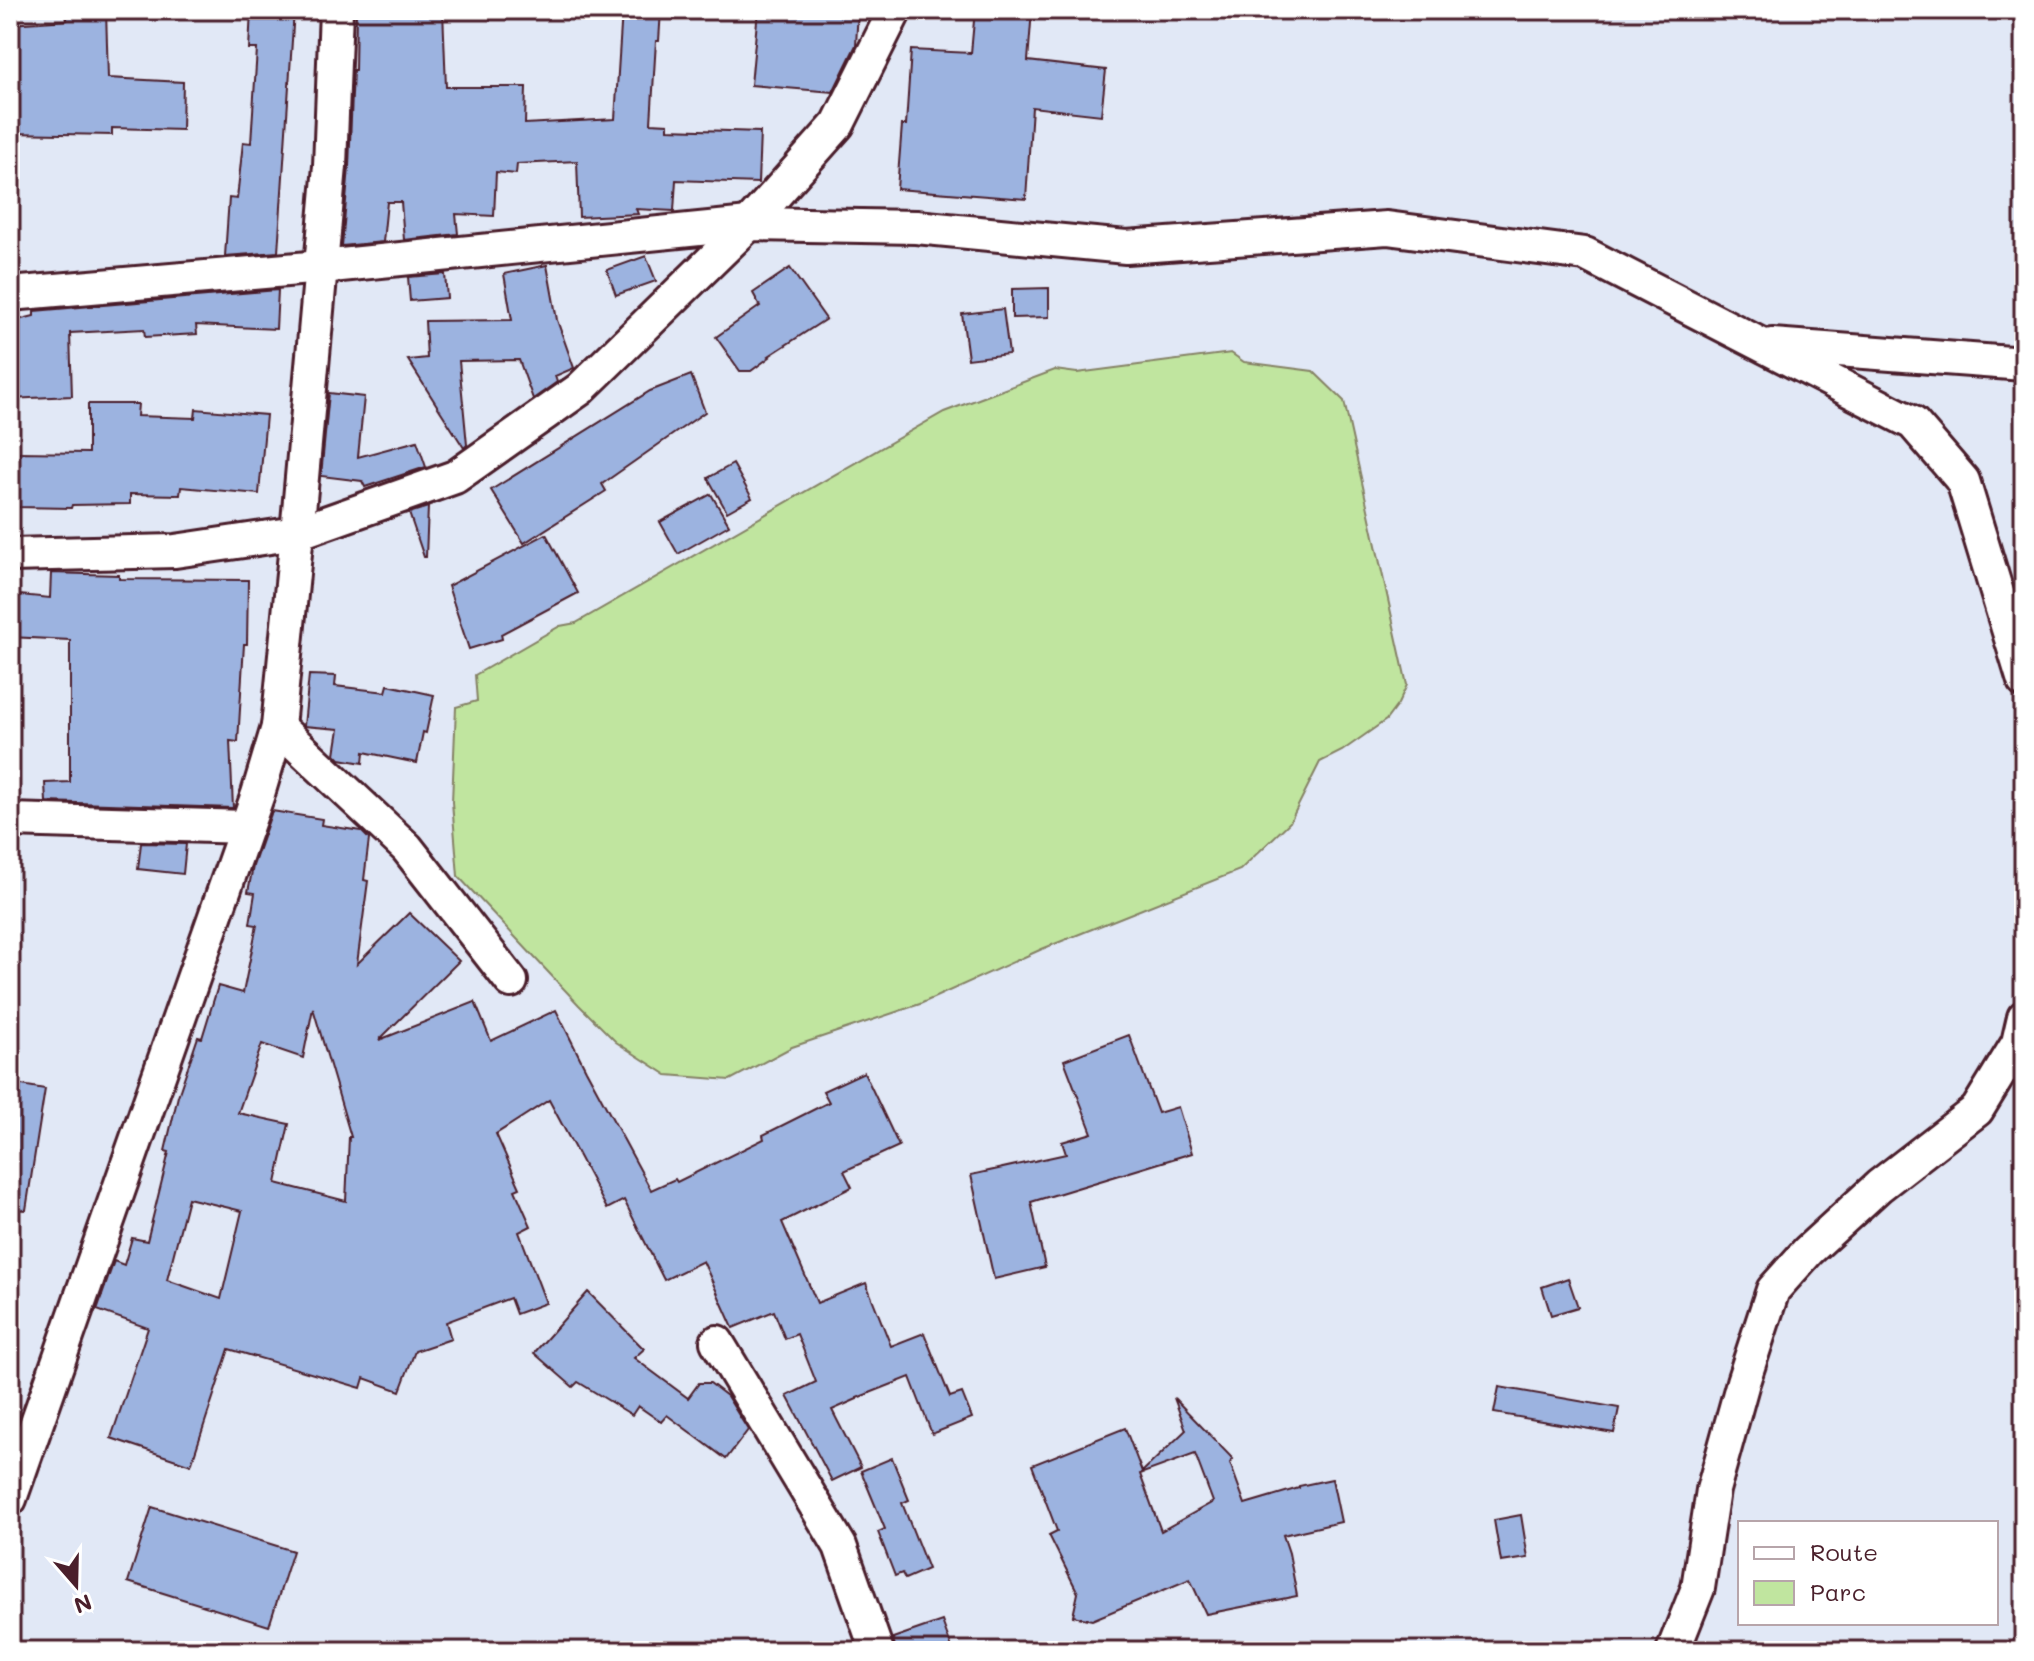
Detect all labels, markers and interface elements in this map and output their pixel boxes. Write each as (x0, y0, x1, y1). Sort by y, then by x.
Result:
legend (1738, 1521, 1998, 1625)
text: Route (1810, 1536, 1878, 1567)
north arrow (36, 1545, 116, 1625)
text: Parc (1810, 1576, 1866, 1607)
text: N (70, 1588, 96, 1621)

